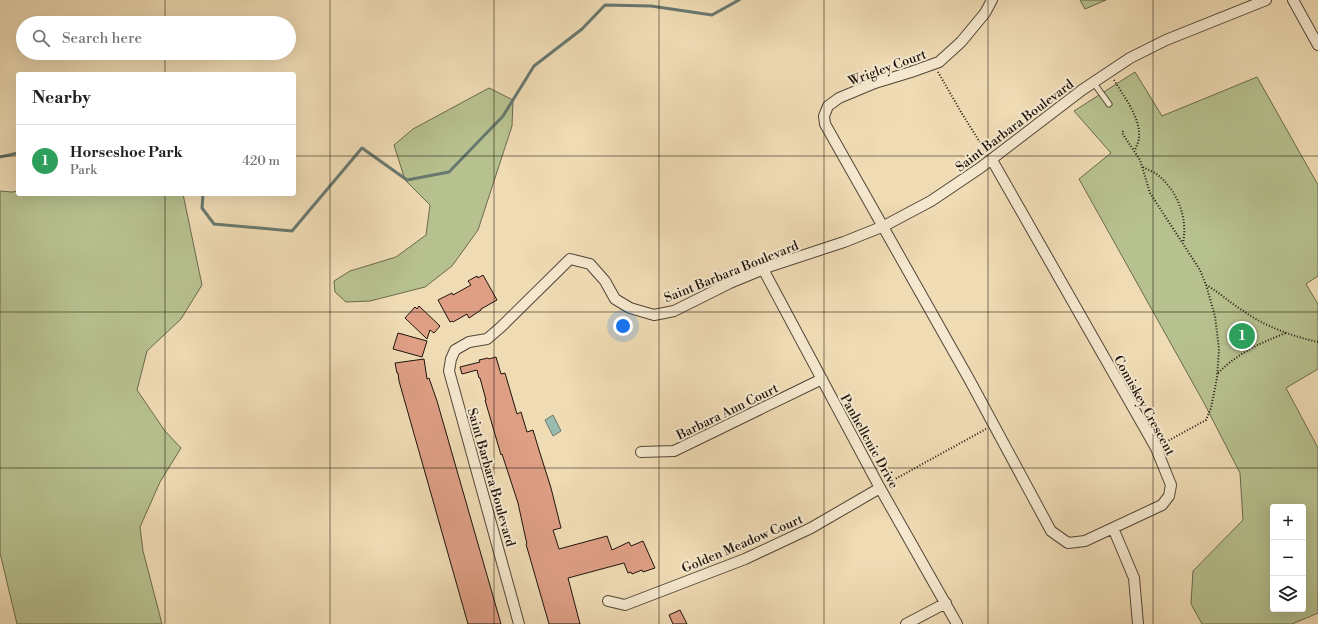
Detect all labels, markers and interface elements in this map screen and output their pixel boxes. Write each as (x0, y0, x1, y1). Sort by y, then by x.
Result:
search box (16, 16, 296, 60)
icon: search (30, 27, 52, 49)
text: Search here (62, 29, 142, 48)
street label: Wrigley Court (845, 46, 929, 90)
street label: Saint Barbara Boulevard (952, 76, 1077, 175)
text: Nearby (32, 87, 91, 109)
text: Horseshoe Park (70, 143, 183, 162)
text: 1 (42, 153, 48, 169)
text: 420 m (242, 153, 280, 169)
text: Park (70, 162, 97, 178)
street label: Saint Barbara Boulevard (662, 237, 801, 306)
your location (613, 316, 633, 336)
pin: 1 (1229, 321, 1255, 351)
street label: Comiskey Crescent (1110, 353, 1178, 459)
street label: Barbara Ann Court (673, 380, 781, 444)
street label: Panhellenic Drive (837, 391, 902, 492)
street label: Saint Barbara Boulevard (464, 406, 519, 549)
map controls (1270, 504, 1306, 612)
button: + (1270, 504, 1306, 540)
street label: Golden Meadow Court (679, 511, 806, 577)
button: − (1270, 540, 1306, 576)
button: layers (1270, 576, 1306, 612)

